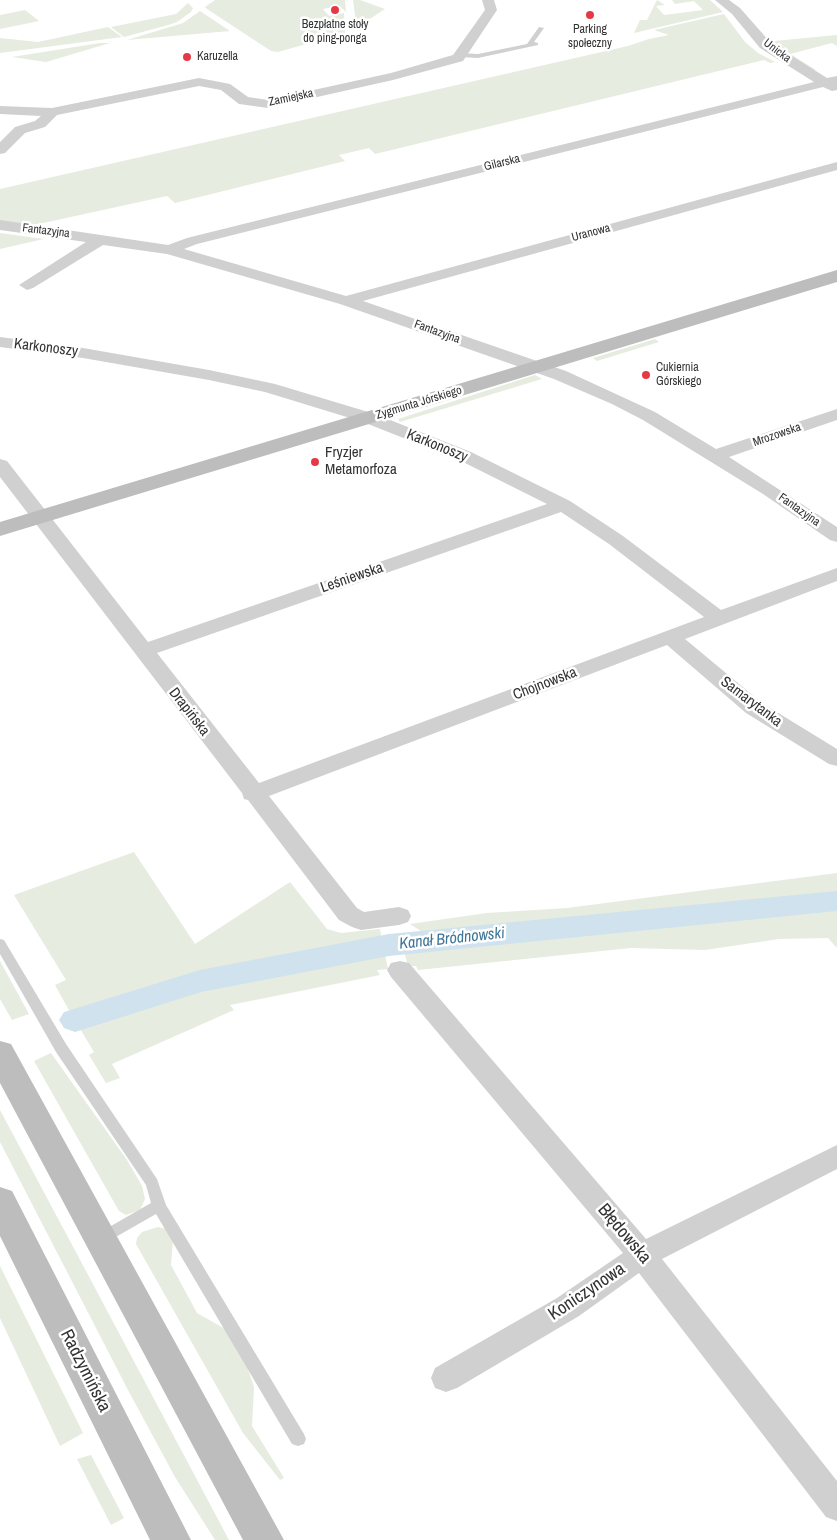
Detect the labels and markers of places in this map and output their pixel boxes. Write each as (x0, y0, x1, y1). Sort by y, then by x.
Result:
marker: Bezpłatne stoły do ping-ponga (329, 4, 341, 16)
marker: Parking społeczny (584, 9, 596, 21)
place label: Bezpłatne stoły do ping-ponga (302, 18, 368, 46)
place label: Parking społeczny (568, 23, 612, 51)
place label: Karuzella (197, 50, 238, 64)
marker: Karuzella (181, 51, 193, 63)
place label: Cukiernia Górskiego (656, 361, 701, 389)
marker: Cukiernia Górskiego (640, 369, 652, 381)
place label: Fryzjer Metamorfoza (325, 444, 397, 479)
marker: Fryzjer Metamorfoza (309, 456, 321, 468)

